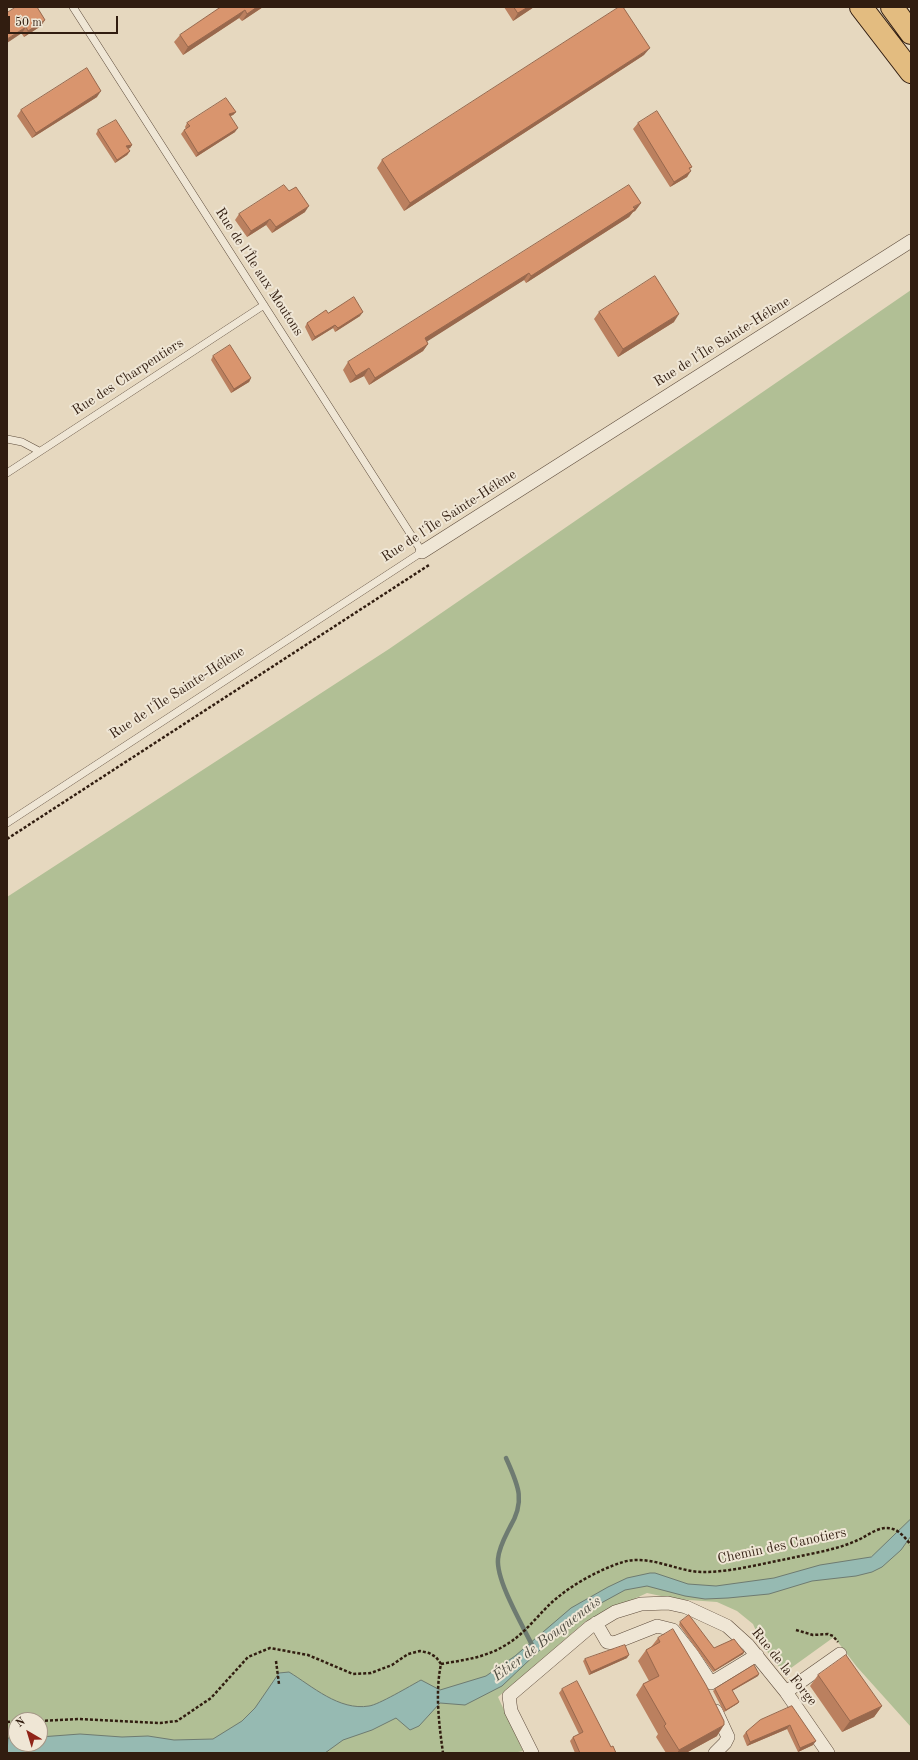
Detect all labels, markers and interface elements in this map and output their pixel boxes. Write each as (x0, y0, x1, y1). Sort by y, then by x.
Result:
scale bar (10, 8, 120, 34)
text: 50 m (15, 17, 42, 29)
street label: Rue de l'Île aux Moutons (211, 205, 307, 339)
street label: Rue de l'Île Sainte-Hélène (651, 293, 793, 391)
street label: Rue des Charpentiers (69, 335, 187, 419)
street label: Rue de l'Île Sainte-Hélène (378, 466, 520, 566)
street label: Rue de l'Île Sainte-Hélène (106, 643, 248, 743)
street label: Chemin des Canotiers (716, 1524, 848, 1568)
water label: Étier de Bouguenais (489, 1592, 605, 1686)
street label: Rue de la Forge (747, 1625, 821, 1709)
north arrow (8, 1712, 48, 1752)
text: N (14, 1716, 28, 1730)

